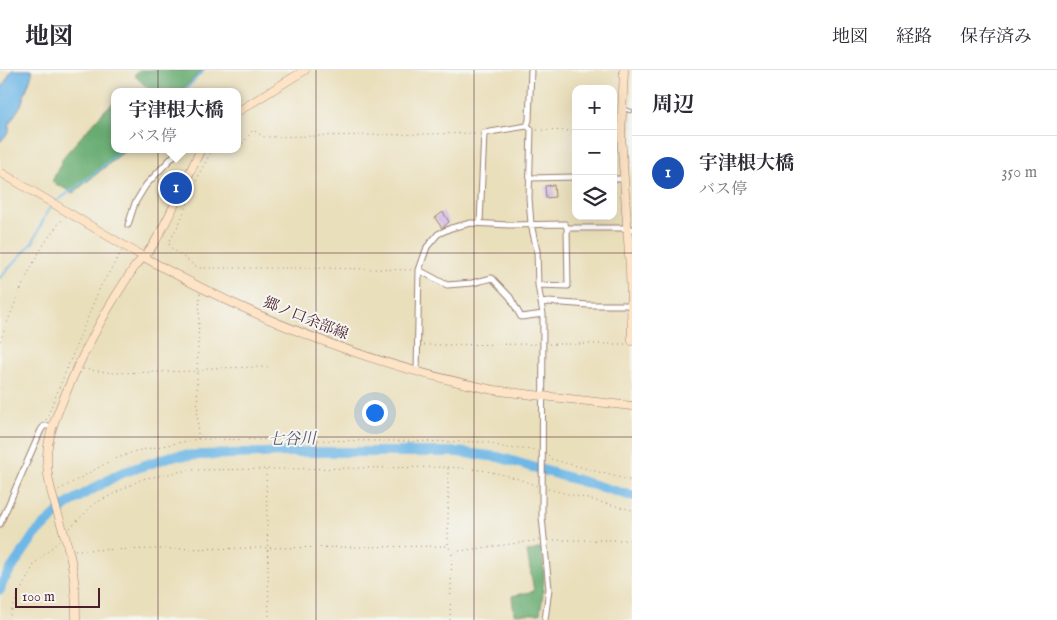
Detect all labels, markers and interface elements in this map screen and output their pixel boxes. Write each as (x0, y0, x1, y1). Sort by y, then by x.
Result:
text: 地図 (25, 22, 73, 53)
text: 地図 (832, 26, 868, 49)
text: 経路 (896, 26, 932, 49)
text: 保存済み (960, 26, 1032, 49)
map controls (572, 85, 617, 220)
button: + (572, 85, 617, 130)
popup (111, 88, 241, 153)
text: 周辺 (652, 92, 694, 119)
text: 宇津根大橋 (128, 99, 224, 123)
text: バス停 (128, 127, 177, 147)
button: − (572, 130, 617, 175)
text: 宇津根大橋 (699, 152, 794, 176)
text: 1 (665, 163, 671, 183)
text: 350 m (1002, 163, 1037, 183)
pin: 1 (160, 169, 192, 207)
button: layers (572, 175, 617, 220)
text: バス停 (699, 180, 747, 200)
street label: 郷ノ口余部線 (261, 293, 351, 344)
your location (362, 400, 388, 426)
water label: 七谷川 (268, 430, 318, 450)
scale bar (15, 585, 100, 608)
text: 100 m (22, 588, 55, 606)

